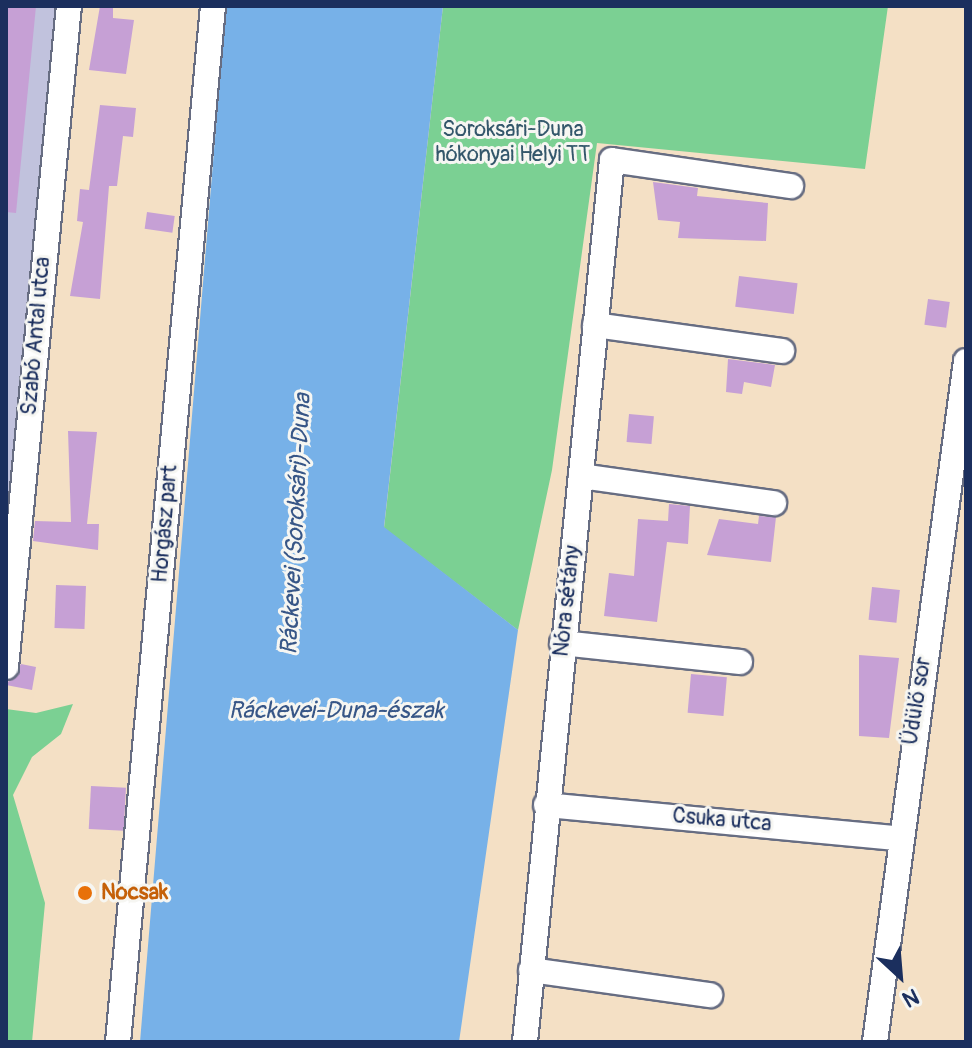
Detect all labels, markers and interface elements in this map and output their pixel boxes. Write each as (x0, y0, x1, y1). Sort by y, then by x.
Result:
park label: Soroksári-Duna hókonyai Helyi TT (435, 116, 591, 168)
street label: Szabó Antal utca (16, 256, 56, 416)
water label: Ráckevei (Soroksári)-Duna (275, 393, 317, 655)
street label: Horgász part (147, 464, 183, 584)
street label: Nóra sétány (548, 544, 586, 658)
street label: Üdülő sor (897, 655, 937, 747)
water label: Ráckevei-Duna-észak (228, 697, 444, 725)
street label: Csuka utca (671, 803, 773, 837)
place label: Nocsak (101, 880, 168, 906)
marker: Nocsak (76, 884, 94, 902)
north arrow (860, 936, 940, 1016)
text: N (898, 982, 923, 1013)

